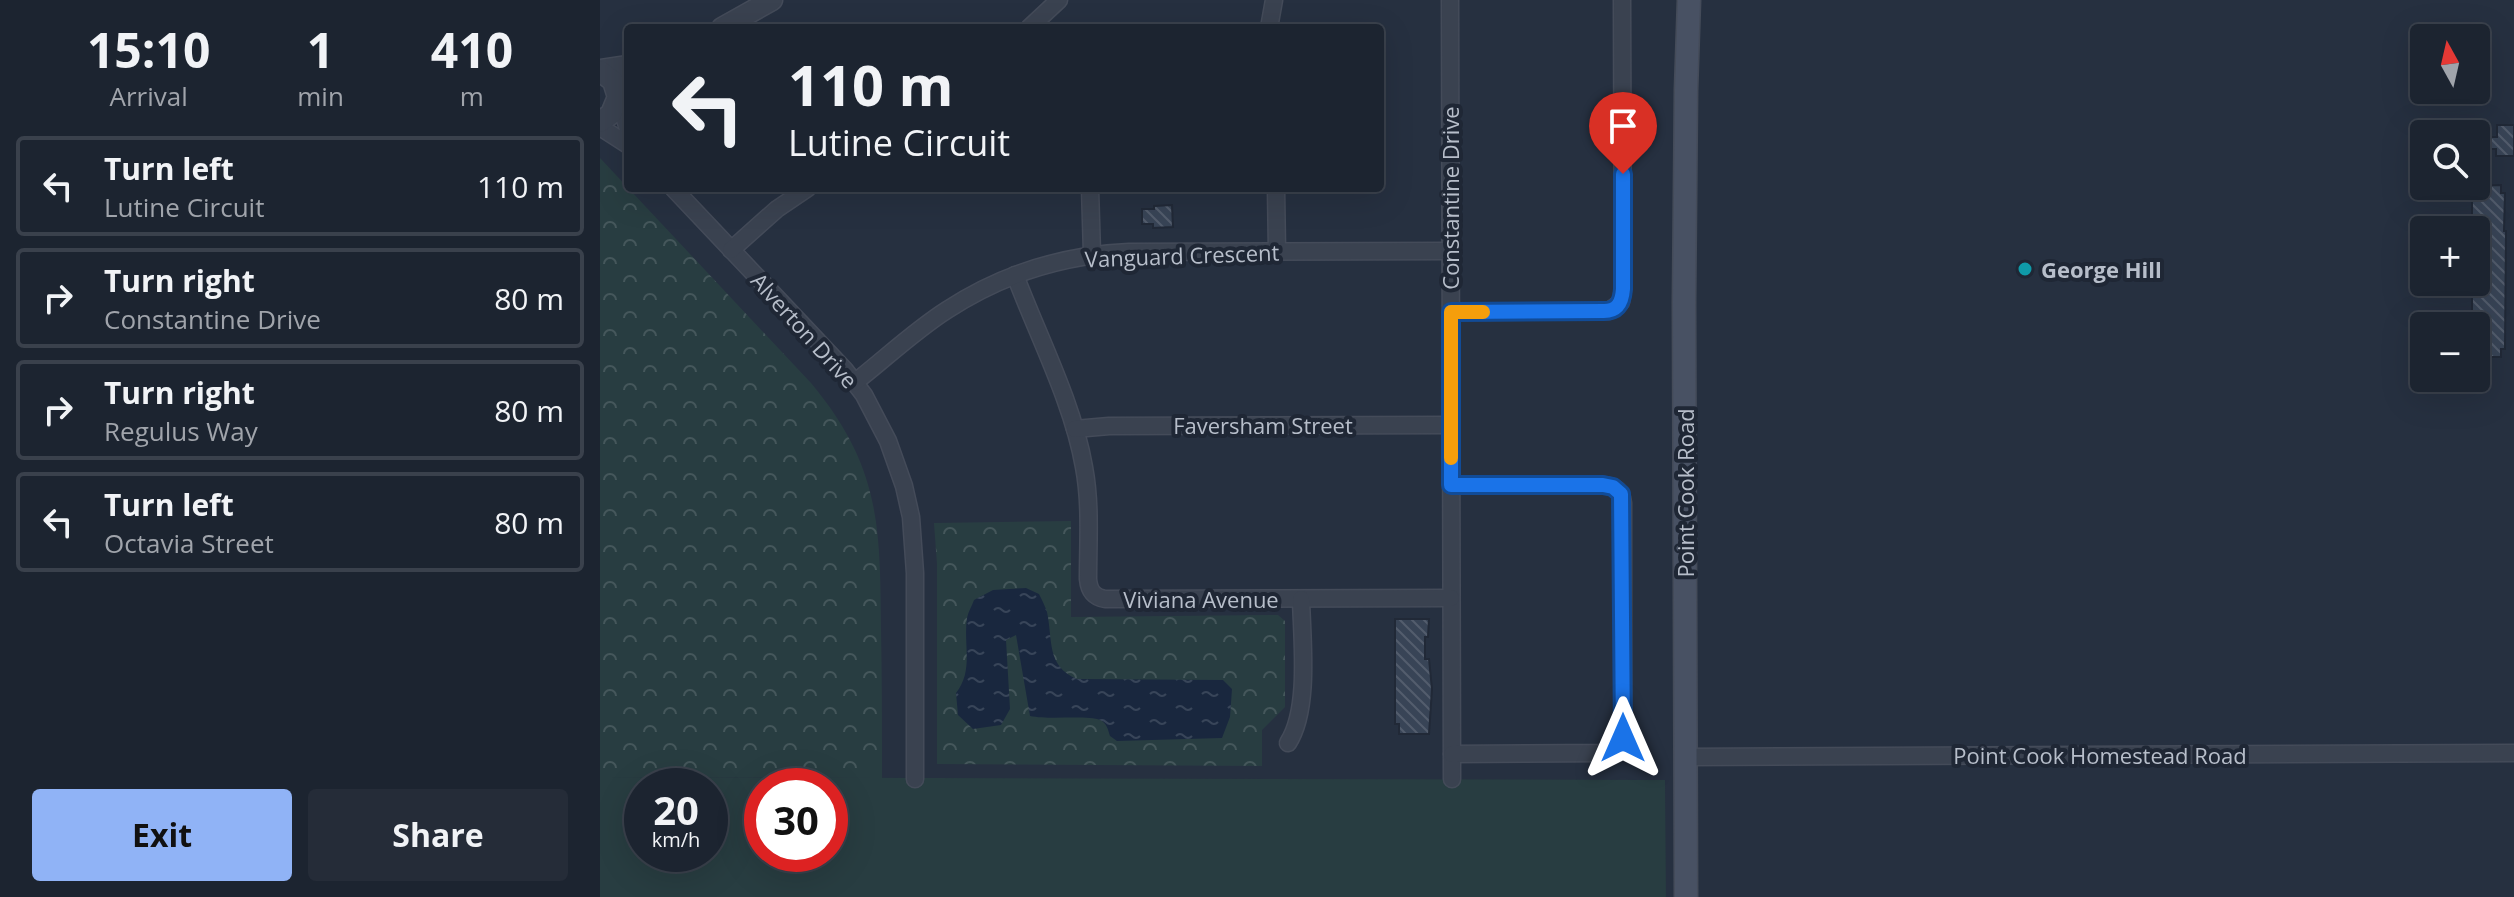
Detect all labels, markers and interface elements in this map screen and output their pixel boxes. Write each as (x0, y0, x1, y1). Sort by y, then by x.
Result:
text: 15:10 (87, 17, 210, 82)
text: 1 (307, 17, 334, 82)
text: 410 (431, 17, 513, 82)
north arrow (2410, 24, 2490, 104)
map controls (2410, 24, 2490, 392)
text: 110 m (788, 46, 954, 122)
icon: left (656, 56, 760, 160)
text: Arrival (109, 78, 188, 114)
text: min (297, 78, 344, 114)
text: m (460, 78, 484, 114)
pin (1589, 92, 1657, 174)
icon: arrive (1601, 104, 1645, 148)
street label: Constantine Drive (1435, 106, 1465, 290)
text: Lutine Circuit (788, 118, 1010, 167)
button: search (2410, 120, 2490, 200)
text: Turn left (104, 148, 234, 189)
icon: left (36, 164, 80, 208)
text: 110 m (477, 166, 564, 207)
text: Lutine Circuit (104, 189, 264, 225)
button: + (2410, 216, 2490, 296)
street label: Vanguard Crescent (1084, 237, 1280, 273)
place label: George Hill (2041, 254, 2162, 284)
text: Turn right (104, 260, 255, 301)
marker: George Hill (2016, 260, 2034, 278)
street label: Alverton Drive (745, 266, 865, 394)
icon: right (36, 276, 80, 320)
text: 80 m (494, 278, 564, 319)
text: Constantine Drive (104, 301, 321, 337)
button: − (2410, 312, 2490, 392)
text: Turn right (104, 372, 255, 413)
icon: right (36, 388, 80, 432)
text: 80 m (494, 390, 564, 431)
street label: Point Cook Road (1670, 408, 1700, 578)
street label: Faversham Street (1173, 410, 1353, 440)
text: Regulus Way (104, 413, 258, 449)
text: Turn left (104, 484, 234, 525)
icon: left (36, 500, 80, 544)
text: 80 m (494, 502, 564, 543)
text: Octavia Street (104, 525, 274, 561)
street label: Viviana Avenue (1123, 584, 1279, 614)
position arrow (1581, 696, 1665, 780)
street label: Point Cook Homestead Road (1953, 740, 2247, 770)
speed limit sign: 30 (744, 768, 848, 872)
text: 20 (653, 782, 699, 837)
button: Exit (32, 789, 292, 881)
button: Share (308, 789, 568, 881)
text: km/h (652, 826, 700, 853)

